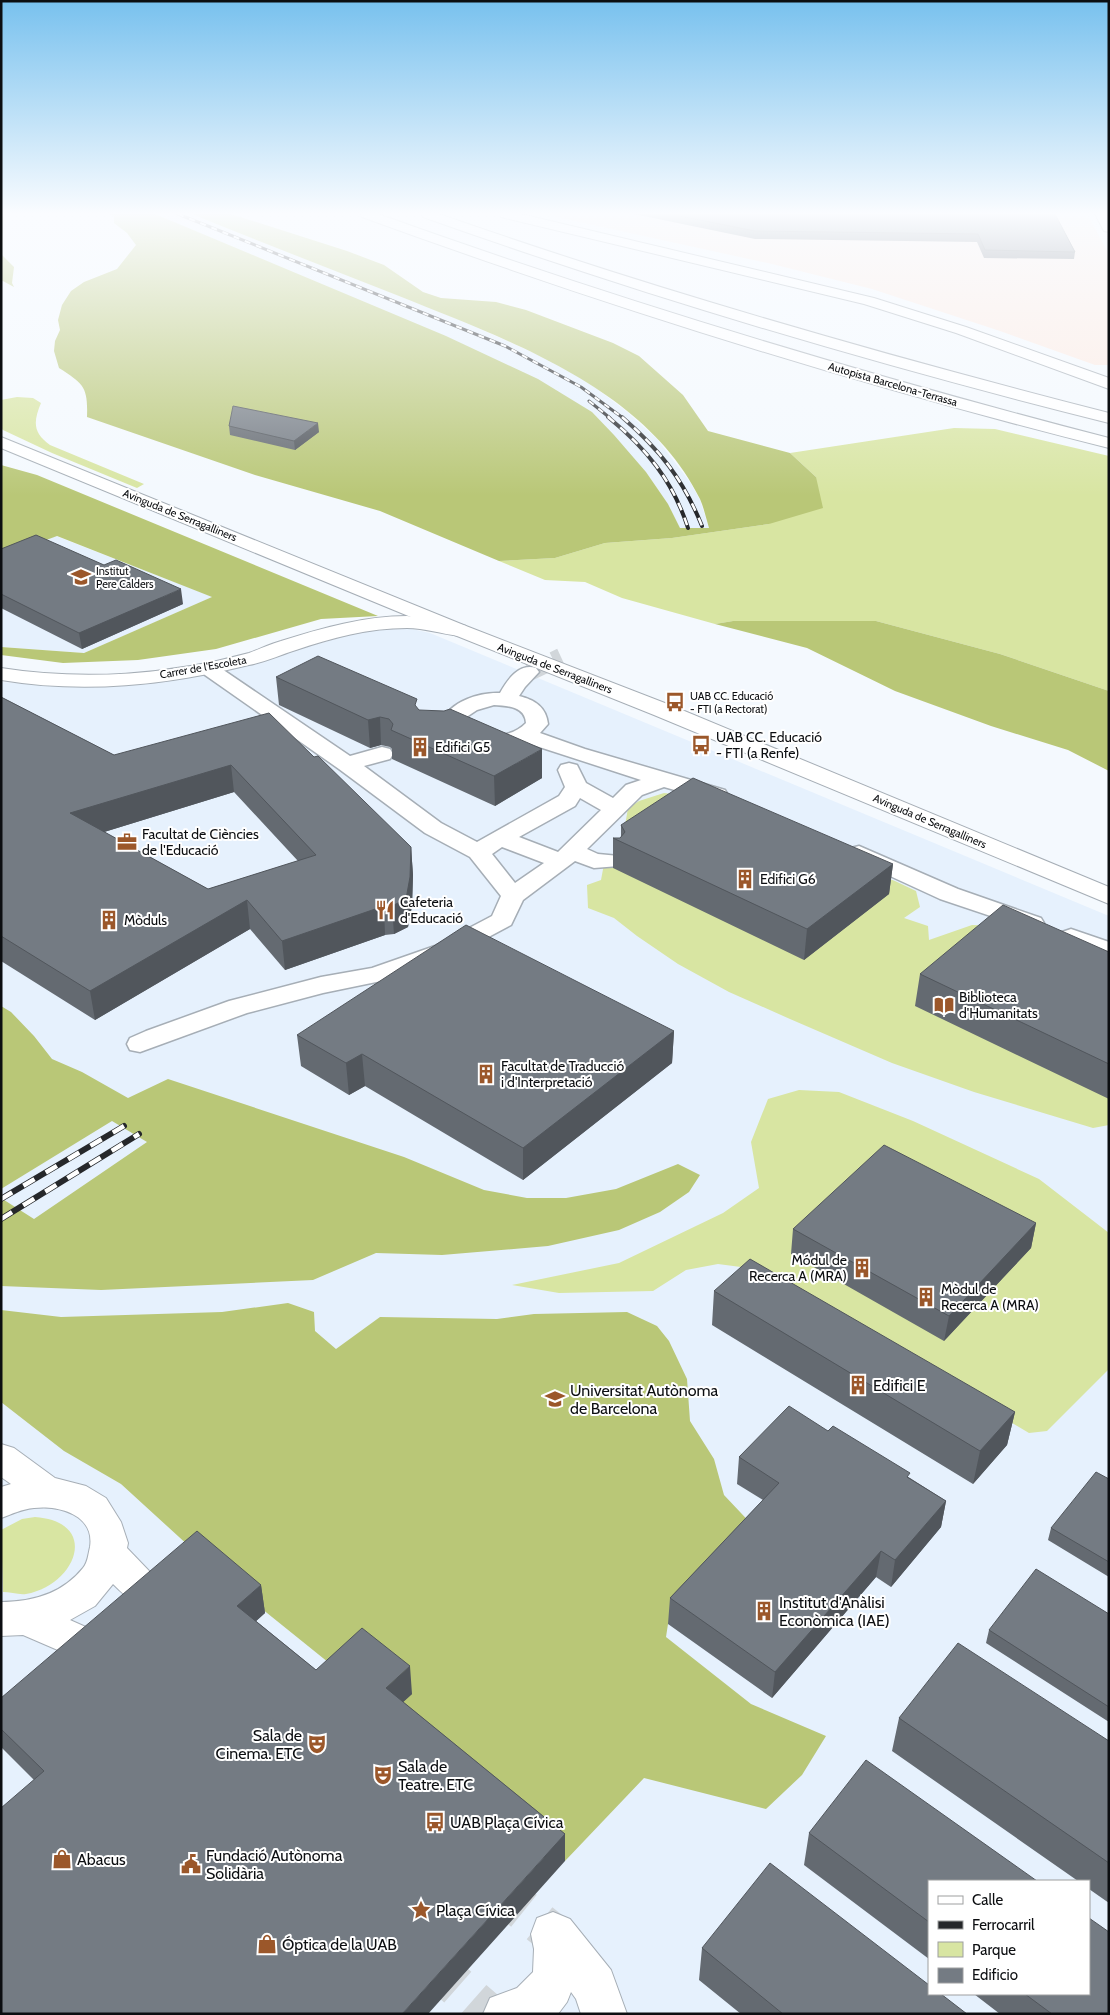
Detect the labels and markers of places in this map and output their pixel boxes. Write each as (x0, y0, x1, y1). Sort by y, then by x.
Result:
place label: Institut Pere Calders (96, 564, 154, 591)
school or university icon: Institut Pere Calders (70, 566, 92, 588)
place label: UAB CC. Educació - FTI (a Rectorat) (690, 689, 773, 716)
bus stop icon: UAB CC. Educació - FTI (a Rectorat) (664, 691, 686, 713)
place label: UAB CC. Educació - FTI (a Renfe) (716, 728, 822, 762)
bus stop icon: UAB CC. Educació - FTI (a Renfe) (690, 734, 712, 756)
building icon: Edifici G5 (409, 736, 431, 758)
place label: Edifici G5 (435, 738, 490, 756)
place label: Facultat de Ciències de l'Educació (142, 825, 259, 859)
office icon: Facultat de Ciències de l'Educació (116, 831, 138, 853)
building icon: Edifici G6 (734, 868, 756, 890)
place label: Edifici G6 (760, 870, 816, 888)
place label: Cafeteria d'Educació (400, 893, 463, 927)
restaurant icon: Cafeteria d'Educació (374, 899, 396, 921)
building icon: Mòduls (98, 909, 120, 931)
place label: Mòduls (124, 911, 167, 929)
place label: Biblioteca d'Humanitats (959, 988, 1038, 1022)
library icon: Biblioteca d'Humanitats (933, 994, 955, 1016)
place label: Facultat de Traducció i d'Interpretació (501, 1057, 624, 1091)
building icon: Facultat de Traducció i d'Interpretació (475, 1063, 497, 1085)
place label: Módul de Recerca A (MRA) (749, 1251, 847, 1285)
building icon: Módul de Recerca A (MRA) (851, 1257, 873, 1279)
place label: Mòdul de Recerca A (MRA) (941, 1280, 1039, 1314)
building icon: Mòdul de Recerca A (MRA) (915, 1286, 937, 1308)
building icon: Edifici E (847, 1374, 869, 1396)
place label: Edifici E (873, 1376, 926, 1395)
place label: Universitat Autònoma de Barcelona (570, 1381, 719, 1418)
school or university icon: Universitat Autònoma de Barcelona (544, 1388, 566, 1410)
place label: Institut d'Anàlisi Econòmica (IAE) (779, 1593, 890, 1630)
building icon: Institut d'Anàlisi Econòmica (IAE) (753, 1600, 775, 1622)
place label: Sala de Cinema. ETC (216, 1726, 302, 1763)
theatre icon: Sala de Cinema. ETC (306, 1733, 328, 1755)
place label: Sala de Teatre. ETC (398, 1757, 473, 1794)
theatre icon: Sala de Teatre. ETC (372, 1764, 394, 1786)
bus stop icon: UAB Plaça Cívica (424, 1811, 446, 1833)
place label: UAB Plaça Cívica (450, 1813, 564, 1832)
place label: Fundació Autònoma Solidària (206, 1846, 343, 1883)
shop icon: Abacus (51, 1848, 73, 1870)
place label: Abacus (77, 1850, 126, 1869)
public building icon: Fundació Autònoma Solidària (180, 1853, 202, 1875)
place icon: Plaça Cívica (410, 1899, 432, 1921)
place label: Plaça Cívica (436, 1901, 515, 1920)
shop icon: Óptica de la UAB (256, 1933, 278, 1955)
place label: Óptica de la UAB (282, 1935, 397, 1954)

